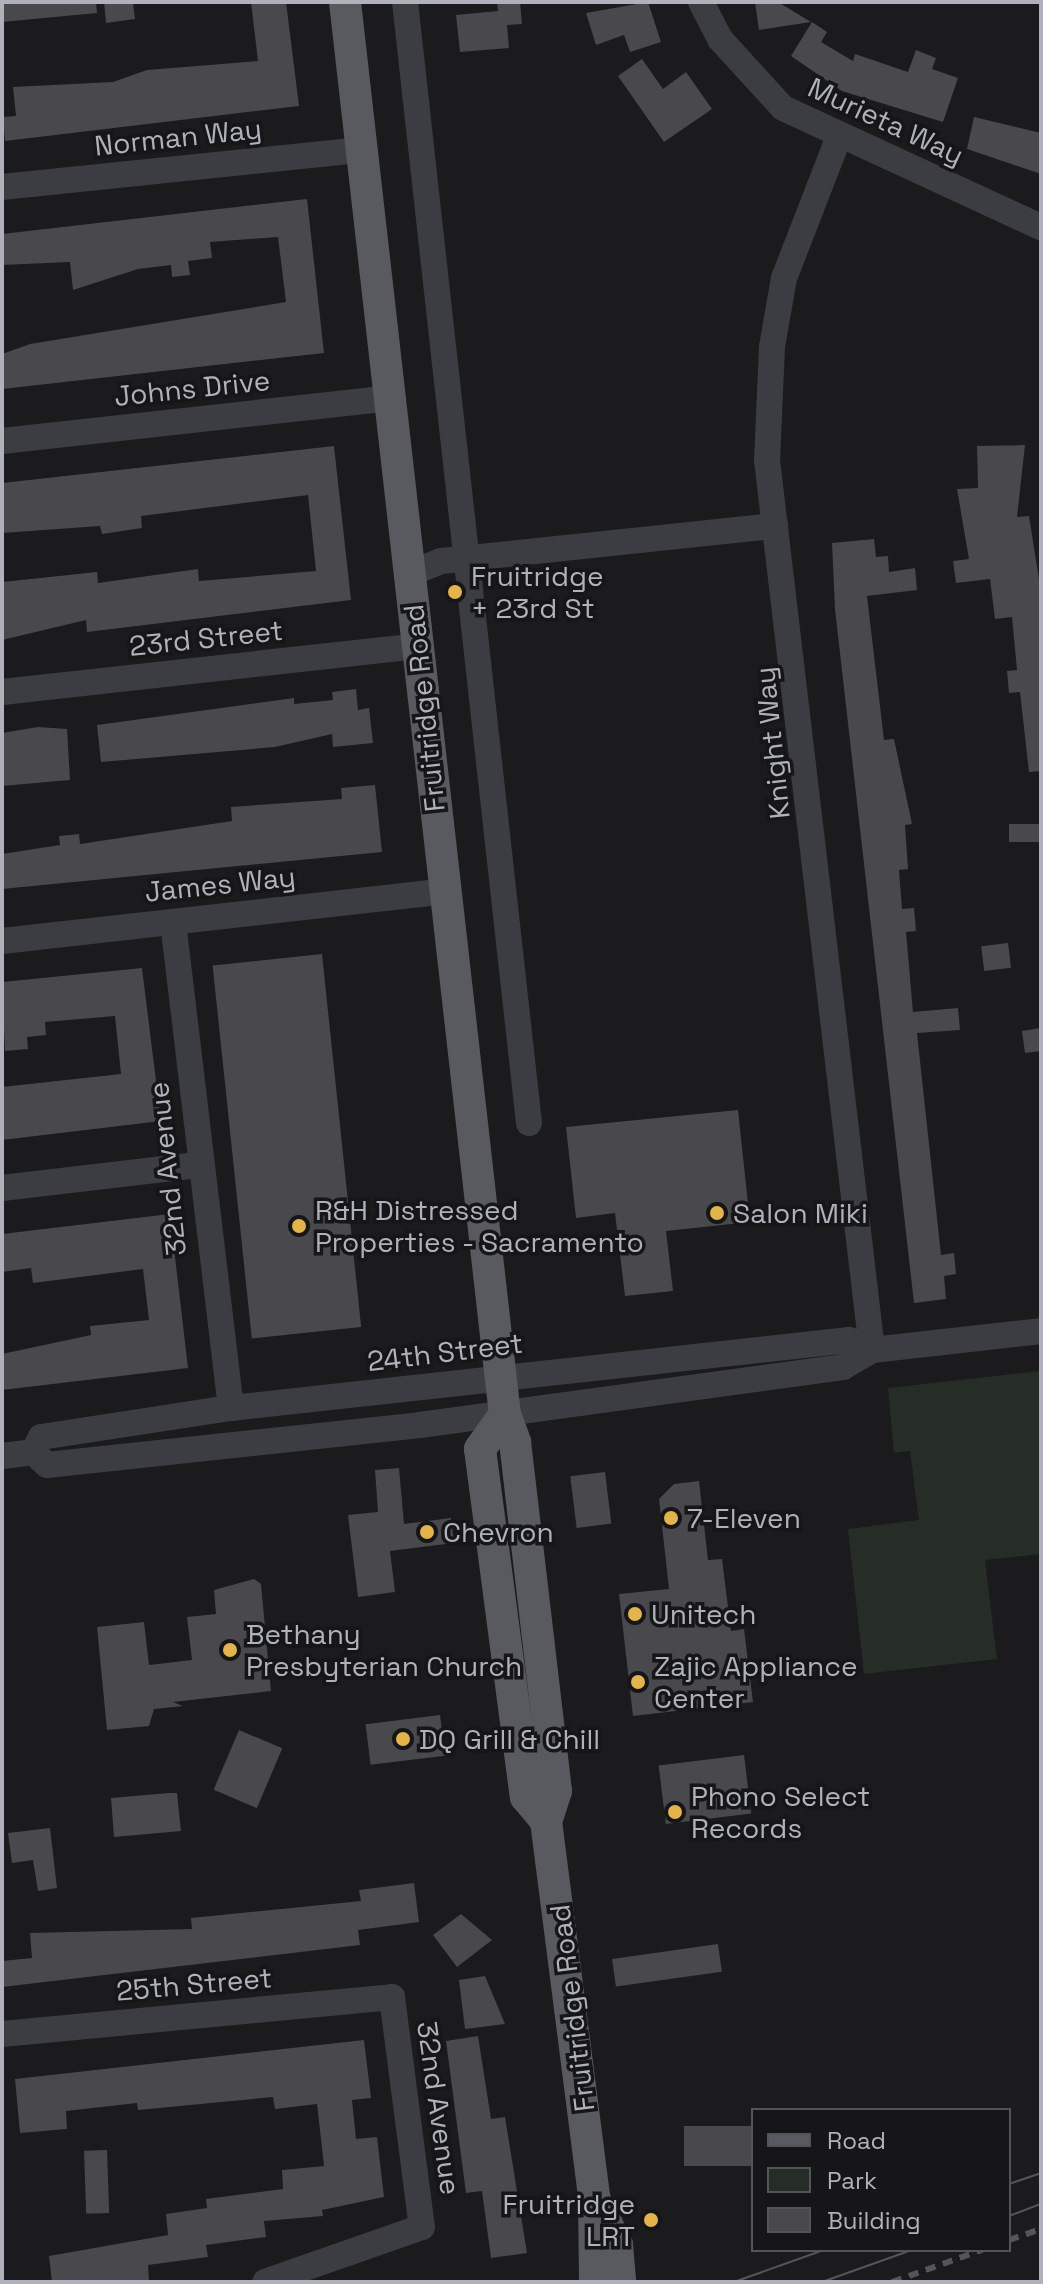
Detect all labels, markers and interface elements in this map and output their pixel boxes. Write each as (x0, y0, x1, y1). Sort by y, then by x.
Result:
street label: Murieta Way (803, 70, 969, 172)
street label: Norman Way (93, 112, 263, 162)
street label: Johns Drive (112, 363, 272, 413)
place label: Fruitridge + 23rd St (471, 559, 604, 625)
marker: Fruitridge + 23rd St (446, 583, 464, 601)
street label: Fruitridge Road (396, 603, 452, 813)
street label: 23rd Street (127, 613, 285, 663)
street label: Knight Way (747, 665, 797, 821)
street label: James Way (143, 859, 297, 909)
street label: 32nd Avenue (141, 1080, 193, 1258)
place label: R&H Distressed Properties - Sacramento (315, 1193, 645, 1259)
place label: Salon Miki (733, 1196, 868, 1230)
marker: Salon Miki (708, 1204, 726, 1222)
marker: R&H Distressed Properties - Sacramento (290, 1217, 308, 1235)
street label: 24th Street (365, 1326, 525, 1378)
place label: 7-Eleven (687, 1501, 801, 1535)
marker: 7-Eleven (662, 1509, 680, 1527)
place label: Chevron (443, 1515, 554, 1549)
marker: Chevron (418, 1523, 436, 1541)
place label: Unitech (651, 1597, 757, 1631)
marker: Unitech (626, 1605, 644, 1623)
place label: Bethany Presbyterian Church (246, 1617, 522, 1683)
marker: Bethany Presbyterian Church (221, 1641, 239, 1659)
place label: Zajic Appliance Center (654, 1649, 858, 1715)
marker: Zajic Appliance Center (629, 1673, 647, 1691)
place label: DQ Grill & Chill (419, 1722, 600, 1756)
marker: DQ Grill & Chill (394, 1730, 412, 1748)
place label: Phono Select Records (691, 1779, 870, 1845)
marker: Phono Select Records (666, 1803, 684, 1821)
street label: Fruitridge Road (543, 1902, 601, 2114)
street label: 25th Street (115, 1960, 273, 2008)
street label: 32nd Avenue (410, 2019, 468, 2197)
legend (751, 2108, 1011, 2252)
text: Road (827, 2125, 886, 2156)
text: Park (827, 2165, 877, 2196)
place label: Fruitridge LRT (502, 2187, 635, 2253)
text: Building (827, 2205, 921, 2236)
marker: Fruitridge LRT (642, 2211, 660, 2229)

